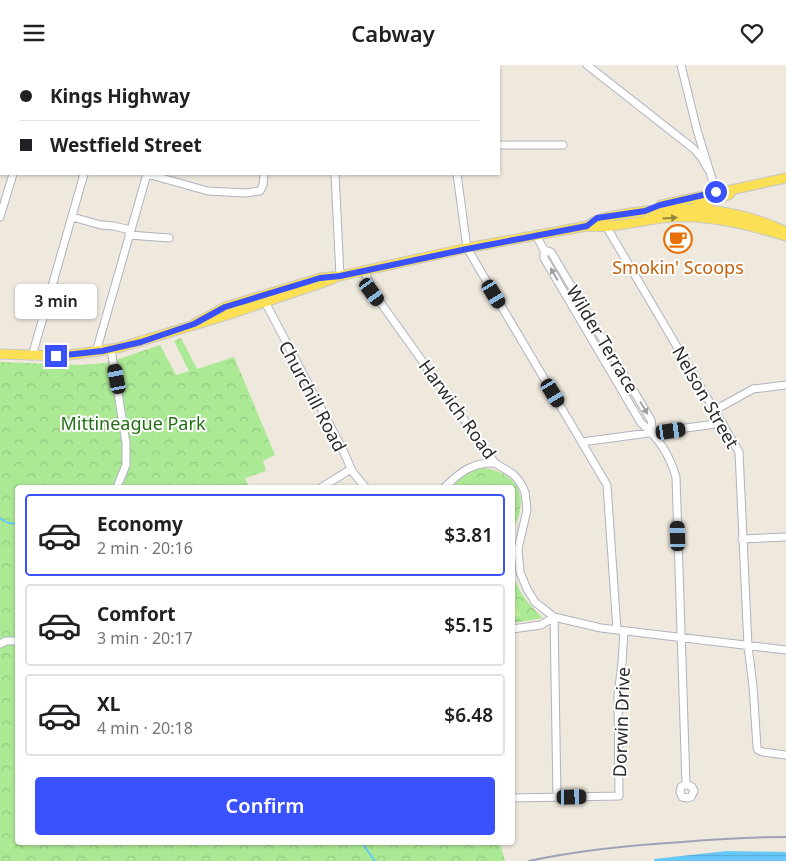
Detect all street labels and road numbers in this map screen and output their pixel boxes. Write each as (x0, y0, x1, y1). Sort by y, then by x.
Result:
street label: Wilder Terrace (561, 281, 645, 397)
street label: Churchill Road (274, 336, 352, 456)
street label: Nelson Street (667, 342, 745, 453)
street label: Harwich Road (414, 354, 502, 464)
street label: Dorwin Drive (607, 666, 635, 778)

